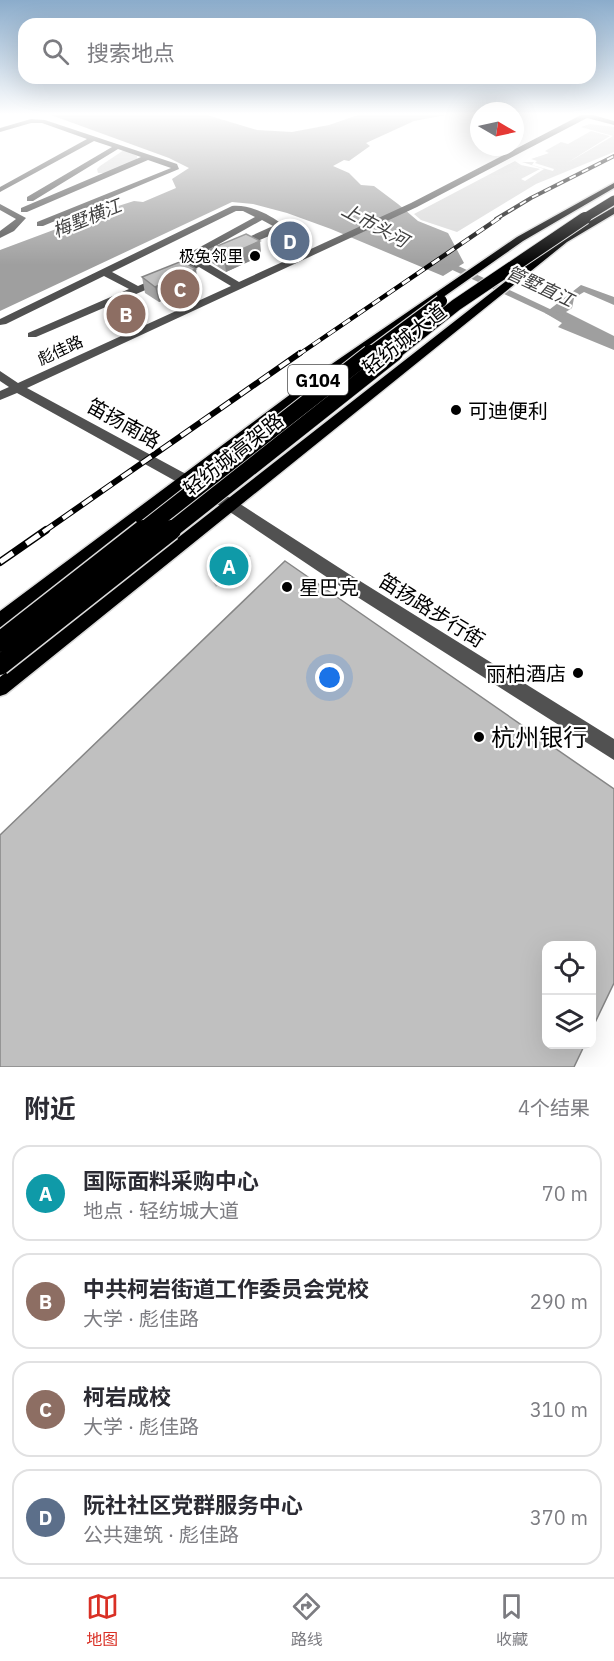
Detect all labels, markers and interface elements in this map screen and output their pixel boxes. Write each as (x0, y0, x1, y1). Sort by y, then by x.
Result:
search box (18, 18, 596, 84)
icon: search (39, 35, 72, 68)
text: 搜索地点 (87, 38, 175, 67)
north arrow (470, 102, 524, 156)
water label: 梅墅横江 (49, 193, 127, 242)
water label: 上市头河 (338, 198, 415, 253)
pin: D (270, 218, 310, 264)
place label: 极兔邻里 (179, 246, 243, 266)
marker: 极兔邻里 (248, 249, 262, 263)
water label: 管墅直江 (503, 260, 579, 312)
pin: C (160, 266, 200, 312)
pin: B (106, 292, 146, 336)
street label: 轻纺城大道 (356, 298, 452, 380)
street label: 彪佳路 (34, 331, 86, 369)
road number: G104 (288, 365, 348, 395)
street label: 笛扬南路 (82, 392, 166, 454)
place label: 可迪便利 (468, 397, 548, 424)
marker: 可迪便利 (449, 403, 463, 417)
street label: 轻纺城高架路 (177, 406, 289, 502)
pin: A (210, 544, 248, 588)
street label: 笛扬路步行街 (374, 567, 490, 653)
place label: 星巴克 (299, 574, 359, 601)
marker: 星巴克 (280, 580, 294, 594)
place label: 丽柏酒店 (486, 660, 566, 687)
your location (315, 663, 344, 692)
marker: 丽柏酒店 (571, 666, 585, 680)
place label: 杭州银行 (491, 721, 587, 753)
marker: 杭州银行 (472, 730, 486, 744)
map controls (542, 941, 596, 1049)
button: locate (542, 941, 596, 995)
button: layers (542, 995, 596, 1049)
text: 附近 (24, 1091, 76, 1125)
text: 4个结果 (518, 1094, 590, 1121)
text: 国际面料采购中心 (83, 1166, 259, 1195)
text: A (39, 1180, 52, 1207)
text: 70 m (542, 1180, 588, 1207)
text: 地点 · 轻纺城大道 (83, 1197, 239, 1224)
text: 中共柯岩街道工作委员会党校 (83, 1274, 369, 1303)
text: B (39, 1288, 52, 1315)
text: 290 m (530, 1288, 588, 1315)
text: 大学 · 彪佳路 (83, 1305, 199, 1332)
text: 柯岩成校 (83, 1382, 171, 1411)
text: C (39, 1396, 52, 1423)
text: 310 m (530, 1396, 588, 1423)
text: 大学 · 彪佳路 (83, 1413, 199, 1440)
text: 阮社社区党群服务中心 (83, 1490, 303, 1519)
text: D (39, 1504, 52, 1531)
text: 370 m (530, 1504, 588, 1531)
text: 公共建筑 · 彪佳路 (83, 1521, 239, 1548)
tab: 地图 (86, 1590, 119, 1650)
tab: 路线 (290, 1590, 323, 1650)
tab: 收藏 (495, 1590, 528, 1650)

